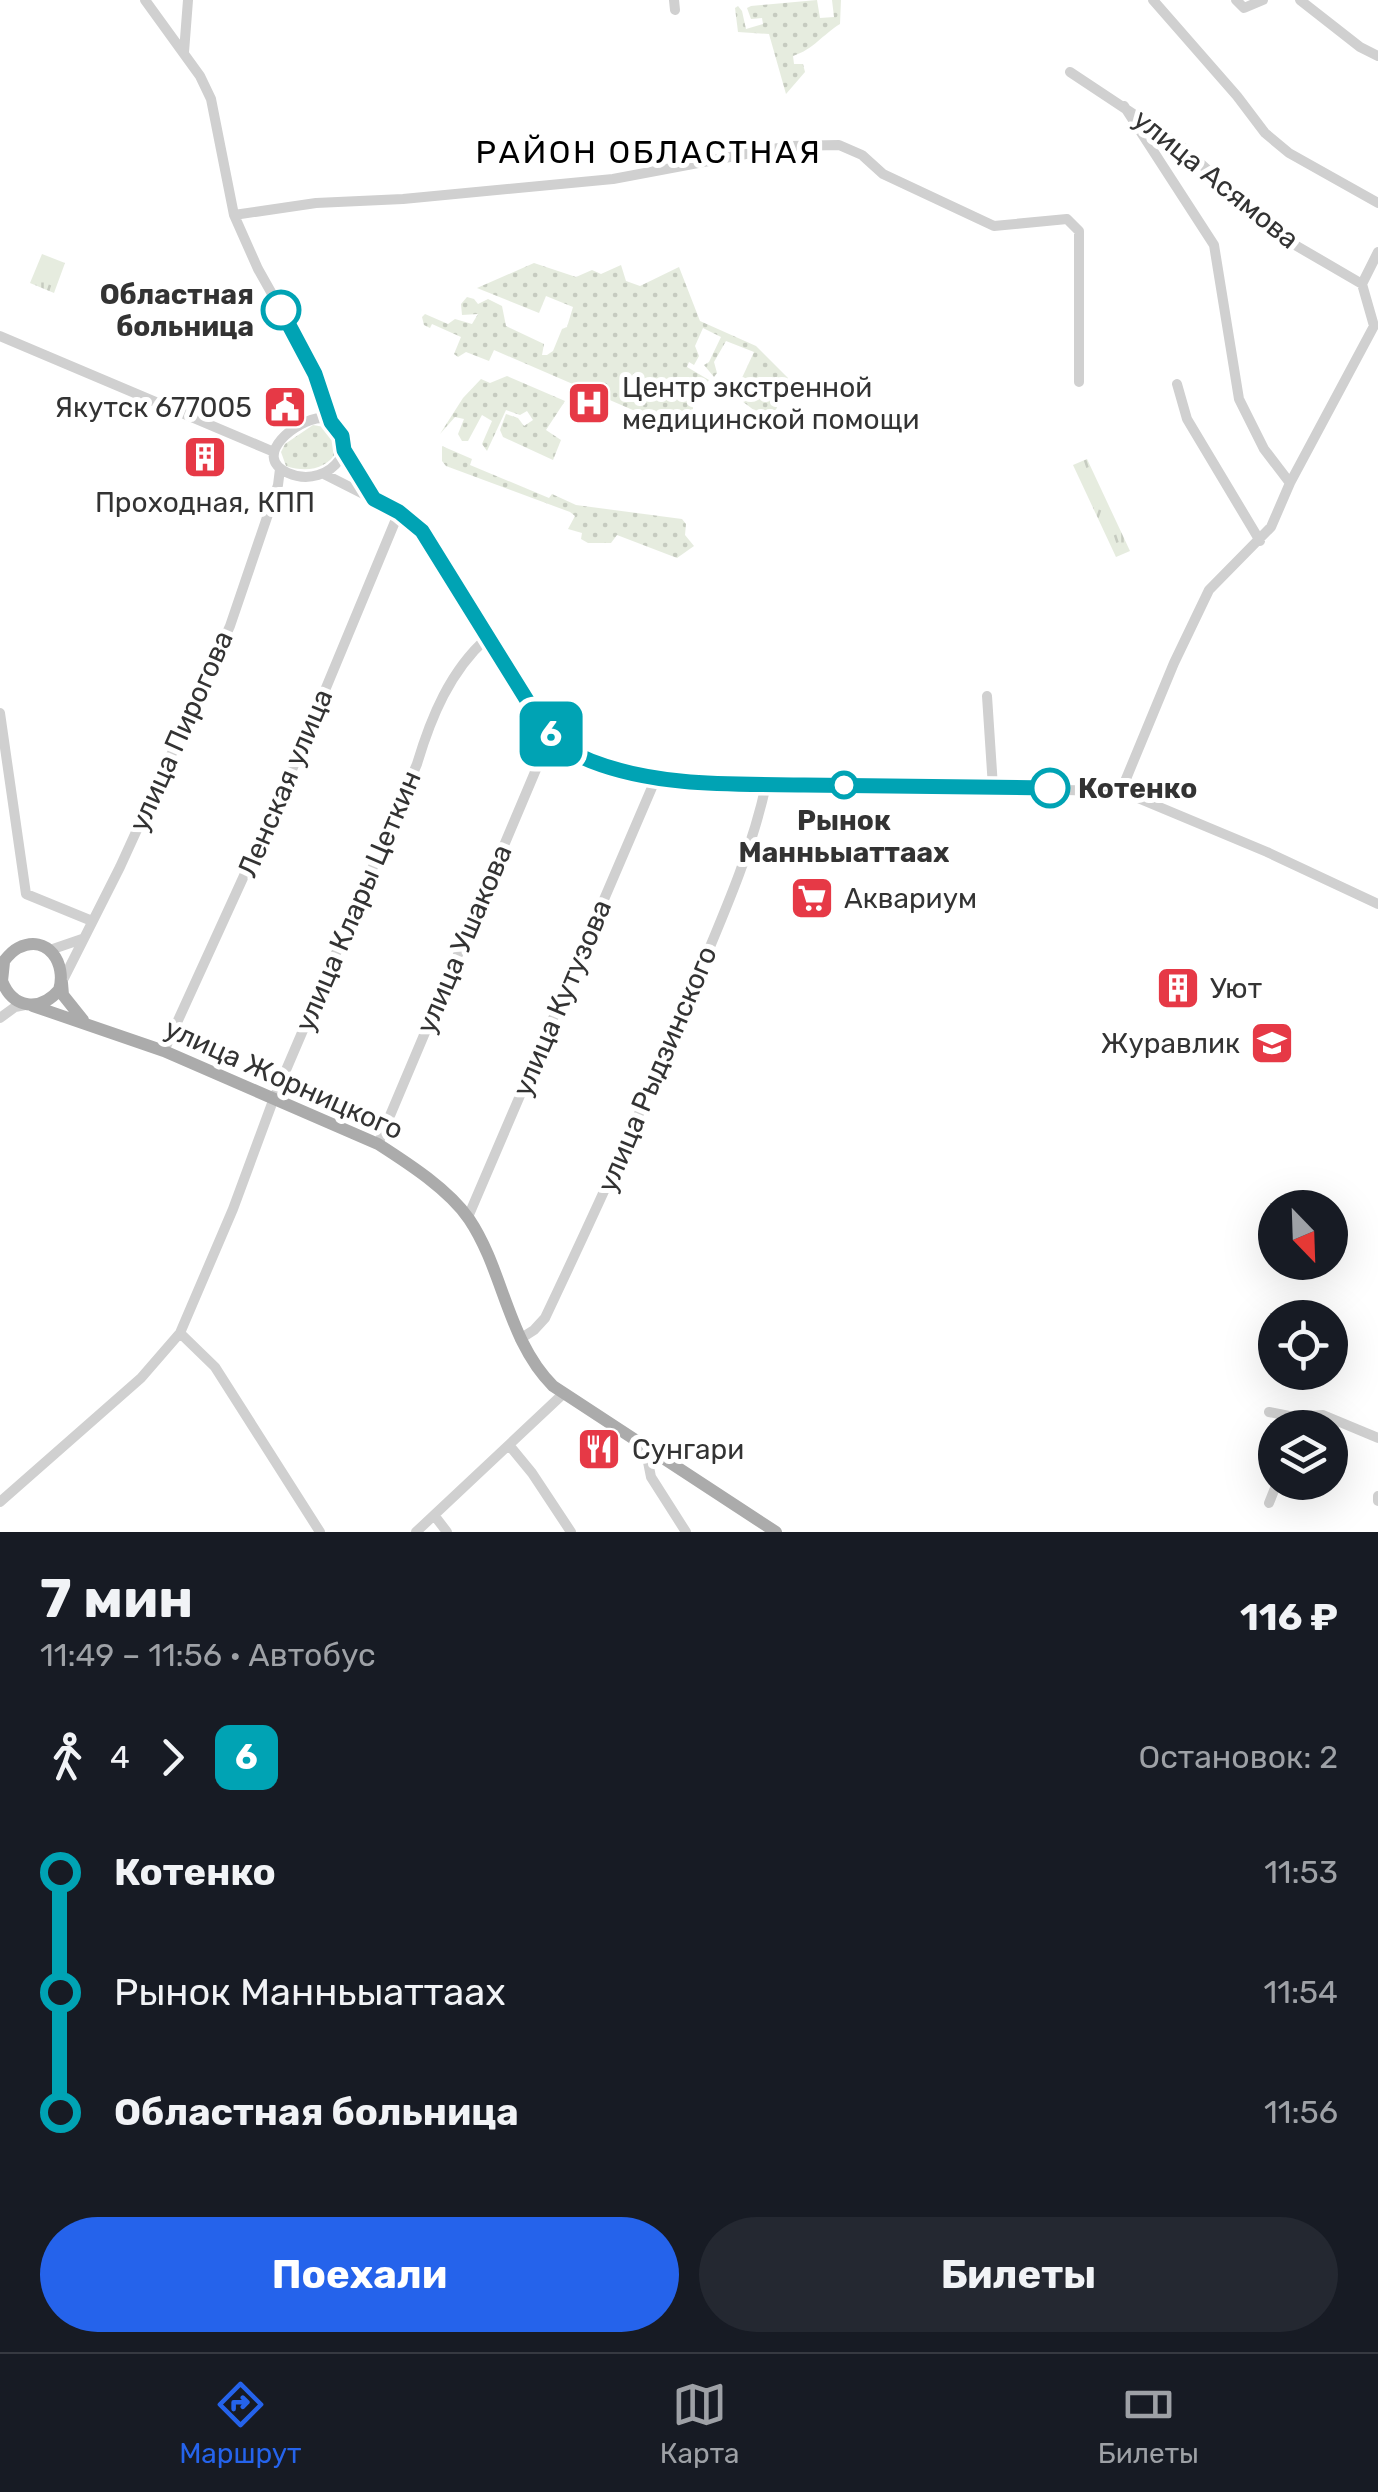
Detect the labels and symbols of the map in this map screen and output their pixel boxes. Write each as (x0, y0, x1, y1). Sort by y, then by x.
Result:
street label: улица Асямова (1127, 102, 1305, 256)
district label: РАЙОН ОБЛАСТНАЯ (476, 133, 822, 171)
place label: Областная больница (100, 278, 254, 343)
marker: Областная больница (262, 291, 300, 329)
place label: Центр экстренной медицинской помощи (622, 371, 919, 436)
hospital icon: Центр экстренной медицинской помощи (566, 380, 612, 426)
public building icon: Якутск 677005 (262, 384, 308, 430)
place label: Якутск 677005 (55, 391, 252, 424)
building icon: Проходная, КПП (182, 434, 228, 480)
place label: Проходная, КПП (95, 486, 315, 519)
street label: улица Пирогова (122, 626, 240, 836)
street label: Ленская улица (231, 684, 339, 882)
line badge: 6 (518, 702, 584, 766)
street label: улица Клары Цеткин (288, 766, 428, 1036)
marker: Котенко (1031, 769, 1069, 807)
marker: Рынок Манньыаттаах (831, 772, 857, 798)
place label: Котенко (1078, 772, 1197, 805)
place label: Рынок Манньыаттаах (739, 804, 950, 869)
street label: улица Ушакова (409, 840, 519, 1038)
supermarket icon: Аквариум (789, 875, 835, 921)
place label: Аквариум (844, 882, 977, 915)
street label: улица Кутузова (506, 895, 618, 1101)
street label: улица Рыдзинского (590, 941, 724, 1197)
building icon: Уют (1155, 965, 1201, 1011)
place label: Уют (1210, 972, 1262, 1005)
street label: улица Жорницкого (160, 1012, 408, 1146)
school or university icon: Журавлик (1249, 1020, 1295, 1066)
place label: Журавлик (1101, 1027, 1240, 1060)
north arrow (1258, 1190, 1348, 1280)
restaurant icon: Сунгари (576, 1426, 622, 1472)
place label: Сунгари (632, 1433, 744, 1466)

